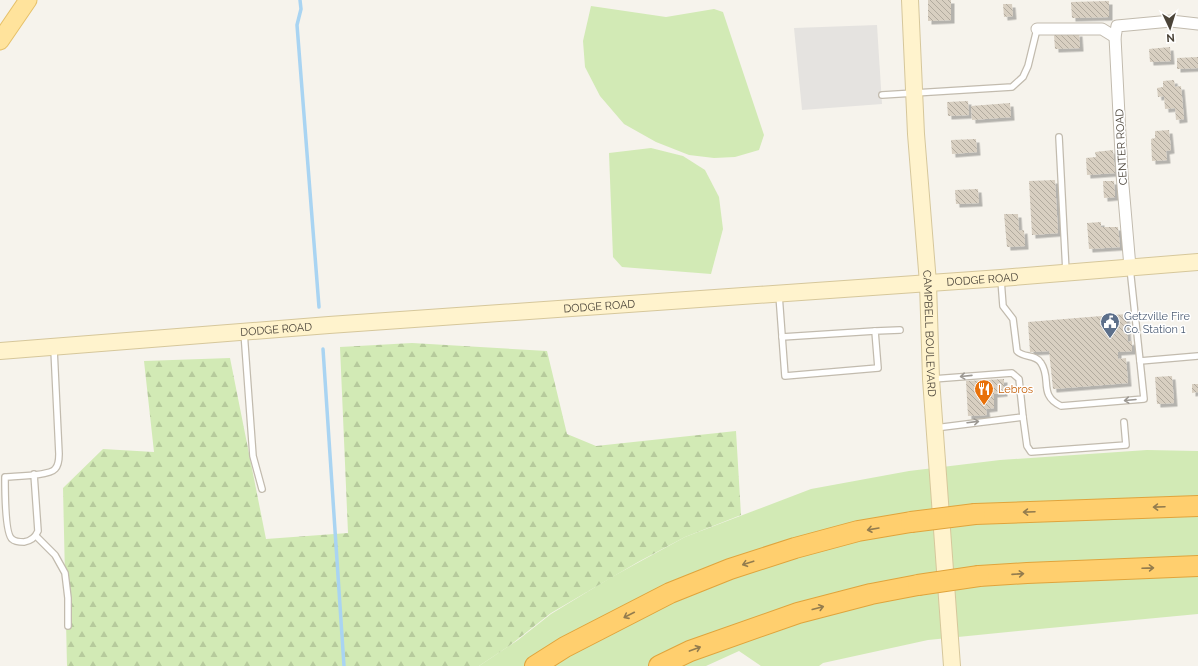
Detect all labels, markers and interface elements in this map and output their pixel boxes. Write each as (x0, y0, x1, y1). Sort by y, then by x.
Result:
north arrow (1150, 8, 1190, 48)
text: N (1166, 31, 1175, 44)
street label: CENTER ROAD (1113, 108, 1130, 186)
street label: CAMPBELL BOULEVARD (920, 269, 938, 397)
street label: DODGE ROAD (946, 271, 1019, 289)
street label: DODGE ROAD (563, 298, 636, 316)
place label: Getzville Fire Co. Station 1 (1124, 310, 1190, 336)
public building icon: Getzville Fire Co. Station 1 (1099, 311, 1121, 339)
street label: DODGE ROAD (240, 320, 313, 339)
one-way arrow (960, 373, 973, 380)
restaurant icon: Lebros (973, 378, 995, 406)
place label: Lebros (998, 383, 1033, 396)
one-way arrow (1124, 397, 1137, 404)
one-way arrow (967, 419, 980, 426)
one-way arrow (1153, 504, 1166, 511)
one-way arrow (1023, 509, 1036, 516)
one-way arrow (867, 525, 880, 533)
one-way arrow (741, 560, 754, 567)
one-way arrow (1141, 565, 1154, 572)
one-way arrow (1011, 570, 1024, 577)
one-way arrow (811, 604, 824, 611)
one-way arrow (623, 611, 635, 619)
one-way arrow (688, 645, 701, 652)

